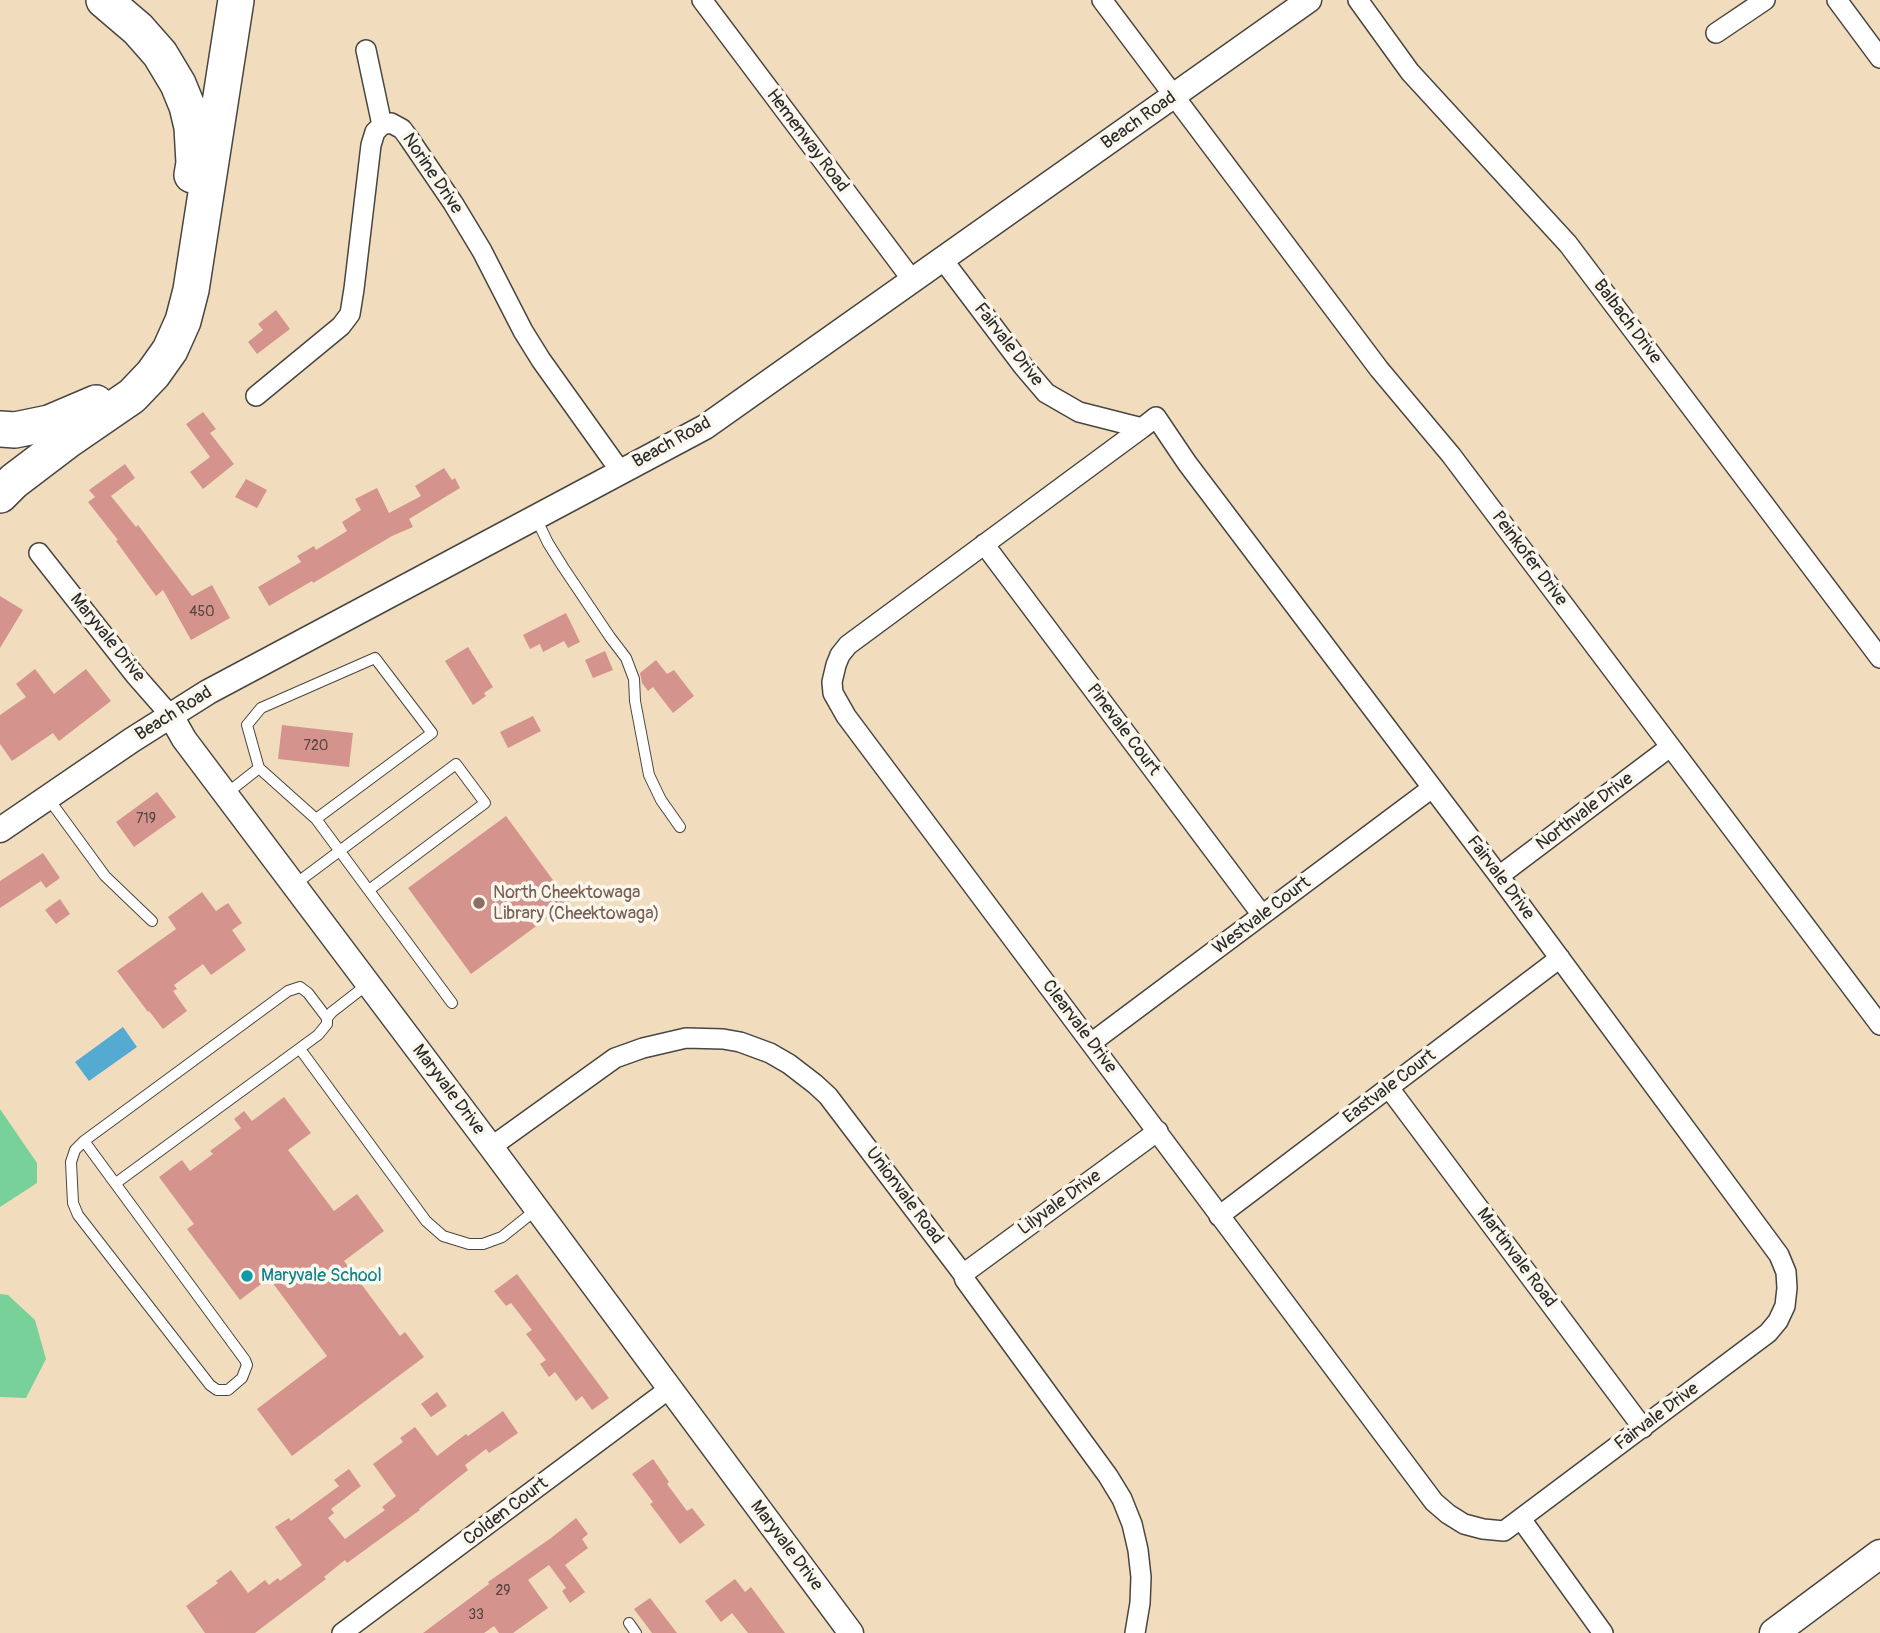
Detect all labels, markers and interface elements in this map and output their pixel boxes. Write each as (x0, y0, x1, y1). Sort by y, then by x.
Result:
street label: Hemenway Road (761, 85, 853, 197)
street label: Beach Road (1097, 87, 1181, 155)
street label: Norine Drive (397, 130, 467, 218)
street label: Balbach Drive (1588, 276, 1666, 368)
street label: Fairvale Drive (969, 299, 1047, 391)
street label: Beach Road (629, 413, 715, 473)
street label: Peinkofer Drive (1486, 507, 1572, 611)
street label: Maryvale Drive (65, 589, 149, 687)
house number: 450 (189, 604, 215, 620)
street label: Pinevale Court (1082, 680, 1164, 780)
street label: Beach Road (132, 682, 216, 746)
house number: 720 (304, 738, 328, 754)
street label: Northvale Drive (1532, 768, 1638, 856)
house number: 719 (136, 811, 156, 827)
street label: Fairvale Drive (1461, 832, 1539, 924)
street label: Westvale Court (1209, 872, 1315, 960)
place label: North Cheektowaga Library (Cheektowaga) (493, 882, 660, 924)
marker: North Cheektowaga Library (Cheektowaga) (471, 895, 487, 911)
street label: Clearvale Drive (1037, 976, 1121, 1078)
street label: Maryvale Drive (407, 1041, 489, 1139)
street label: Eastvale Court (1340, 1045, 1440, 1129)
street label: Unionvale Road (861, 1143, 947, 1249)
street label: Lilyvale Drive (1014, 1166, 1106, 1240)
street label: Martinvale Road (1472, 1204, 1560, 1312)
place label: Maryvale School (261, 1265, 382, 1287)
marker: Maryvale School (239, 1268, 255, 1284)
street label: Fairvale Drive (1611, 1378, 1703, 1456)
street label: Colden Court (460, 1473, 552, 1551)
street label: Maryvale Drive (745, 1497, 827, 1595)
house number: 29 (495, 1583, 511, 1599)
house number: 33 (468, 1607, 484, 1623)

